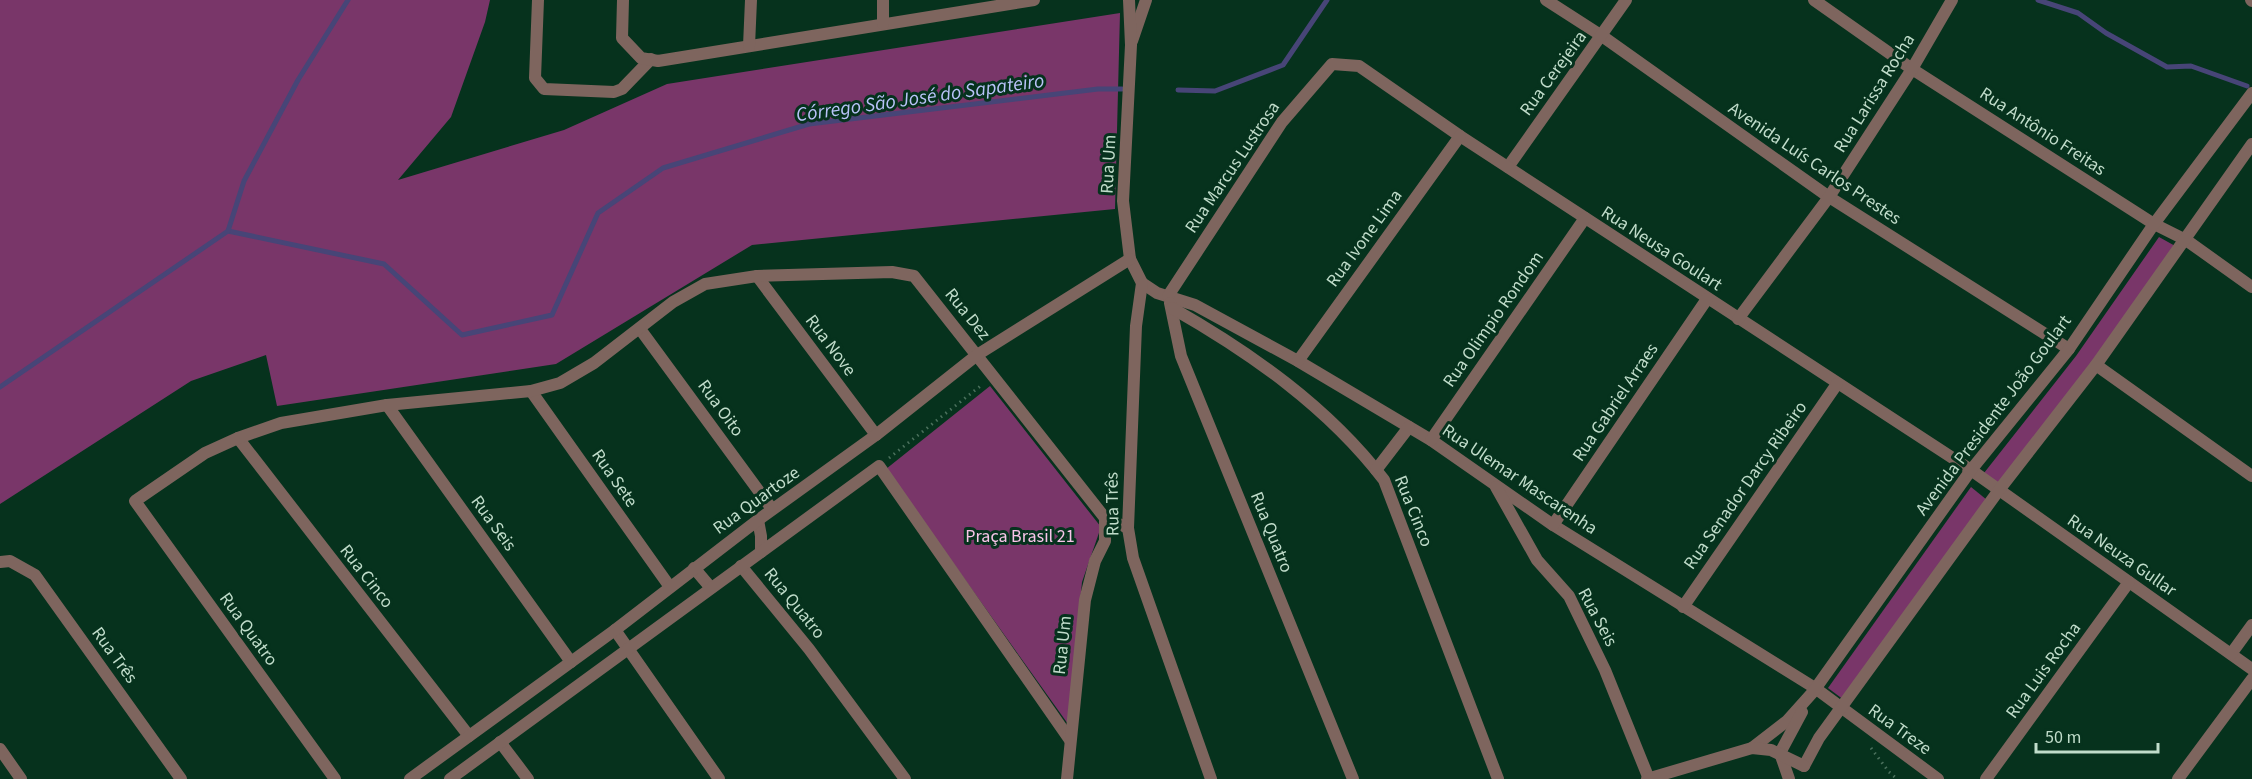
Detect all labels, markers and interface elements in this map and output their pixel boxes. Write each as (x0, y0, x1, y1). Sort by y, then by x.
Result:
street label: Rua Cerejeira (1514, 26, 1593, 121)
street label: Rua Larissa Rocha (1828, 29, 1921, 157)
water label: Córrego São José do Sapateiro (794, 67, 1046, 129)
street label: Rua Antônio Freitas (1975, 81, 2111, 182)
street label: Rua Marcus Lustrosa (1179, 96, 1286, 238)
street label: Avenida Luís Carlos Prestes (1723, 96, 1906, 231)
street label: Rua Um (1094, 134, 1123, 194)
street label: Rua Ivone Lima (1320, 184, 1408, 292)
street label: Rua Neusa Goulart (1596, 200, 1727, 297)
street label: Rua Olimpio Rondom (1437, 246, 1550, 392)
street label: Rua Dez (939, 283, 997, 346)
street label: Rua Nove (799, 309, 862, 381)
street label: Avenida Presidente João Goulart (1910, 310, 2077, 521)
street label: Rua Gabriel Arraes (1566, 338, 1664, 466)
street label: Rua Oito (691, 375, 750, 442)
street label: Rua Senador Darcy Ribeiro (1678, 396, 1813, 574)
street label: Rua Ulemar Mascarenha (1437, 418, 1602, 541)
street label: Rua Sete (585, 444, 644, 512)
street label: Rua Quartoze (708, 460, 805, 540)
street label: Rua Três (1099, 472, 1126, 536)
street label: Rua Cinco (1388, 472, 1439, 551)
street label: Rua Quatro (1244, 488, 1299, 576)
street label: Rua Seis (465, 490, 522, 556)
street label: Rua Neuza Gullar (2062, 508, 2182, 603)
park label: Praça Brasil 21 (965, 524, 1075, 549)
street label: Rua Cinco (334, 539, 399, 613)
street label: Rua Quatro (758, 562, 831, 644)
street label: Rua Seis (1572, 583, 1623, 651)
street label: Rua Quatro (213, 587, 284, 671)
street label: Rua Um (1047, 614, 1078, 676)
street label: Rua Luis Rocha (2000, 617, 2087, 724)
street label: Rua Três (86, 622, 144, 689)
street label: Rua Treze (1863, 698, 1937, 761)
scale bar (2036, 716, 2158, 754)
text: 50 m (2045, 725, 2081, 750)

